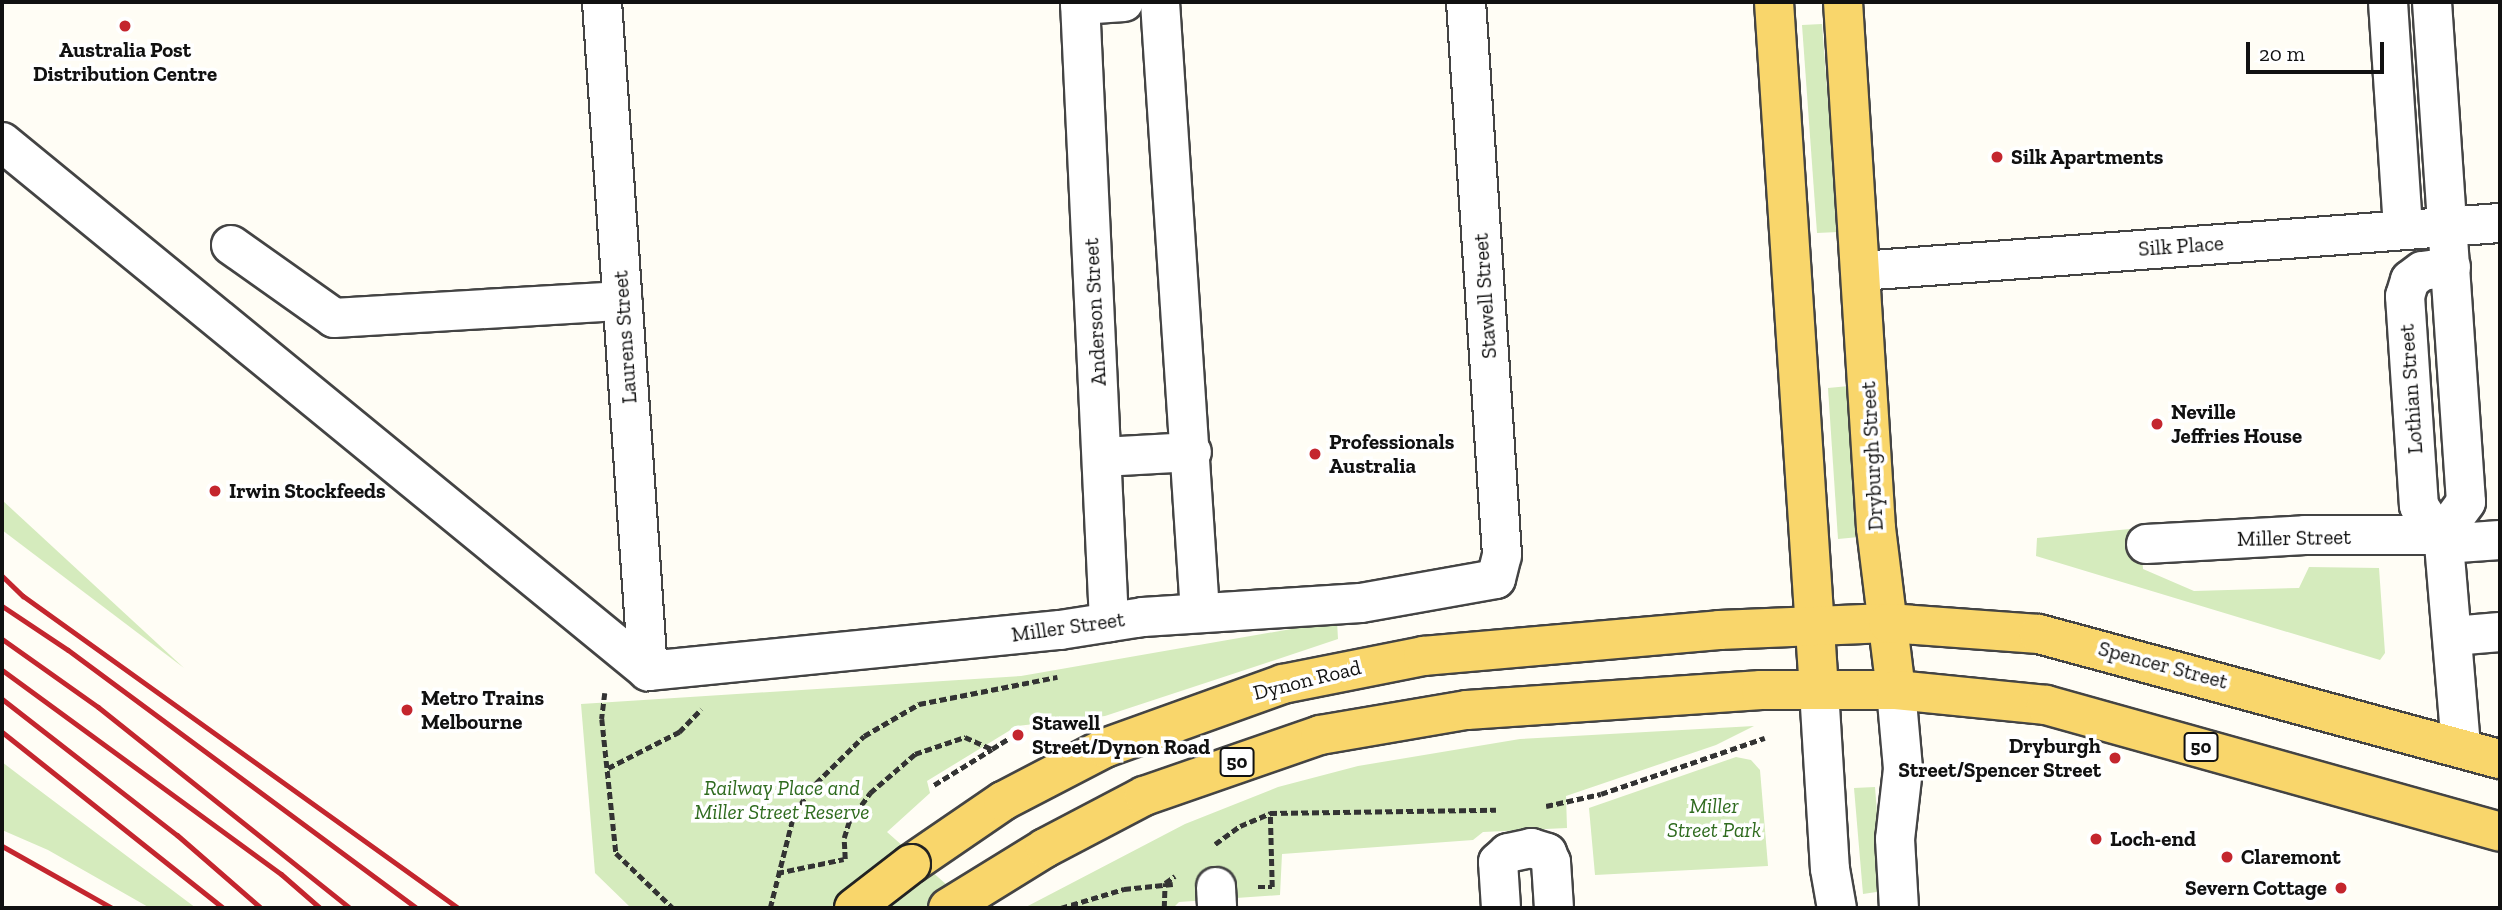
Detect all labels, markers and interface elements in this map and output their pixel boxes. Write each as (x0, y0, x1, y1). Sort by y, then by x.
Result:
marker: Australia Post Distribution Centre (117, 18, 133, 34)
scale bar (2250, 28, 2388, 72)
place label: Australia Post Distribution Centre (33, 37, 217, 87)
text: 20 m (2259, 41, 2305, 66)
place label: Silk Apartments (2011, 144, 2164, 170)
marker: Silk Apartments (1989, 149, 2005, 165)
street label: Silk Place (2137, 230, 2225, 262)
street label: Stawell Street (1468, 232, 1502, 360)
street label: Anderson Street (1079, 237, 1111, 387)
street label: Laurens Street (608, 270, 642, 404)
street label: Lothian Street (2394, 323, 2428, 455)
street label: Dryburgh Street (1856, 381, 1888, 531)
place label: Neville Jeffries House (2171, 399, 2302, 449)
marker: Neville Jeffries House (2149, 416, 2165, 432)
place label: Professionals Australia (1329, 429, 1454, 479)
marker: Professionals Australia (1307, 446, 1323, 462)
place label: Irwin Stockfeeds (229, 478, 386, 504)
marker: Irwin Stockfeeds (207, 483, 223, 499)
street label: Miller Street (2237, 524, 2351, 552)
street label: Miller Street (1010, 607, 1126, 647)
street label: Spencer Street (2095, 636, 2231, 694)
street label: Dynon Road (1250, 654, 1364, 706)
place label: Metro Trains Melbourne (421, 685, 544, 735)
marker: Metro Trains Melbourne (399, 702, 415, 718)
place label: Stawell Street/Dynon Road (1032, 710, 1210, 760)
marker: Stawell Street/Dynon Road (1010, 727, 1026, 743)
road number: 50 (2184, 732, 2218, 762)
place label: Dryburgh Street/Spencer Street (1898, 733, 2101, 783)
road number: 50 (1220, 747, 1254, 778)
marker: Dryburgh Street/Spencer Street (2107, 750, 2123, 766)
park label: Railway Place and Miller Street Reserve (694, 775, 870, 825)
park label: Miller Street Park (1667, 793, 1761, 843)
place label: Loch-end (2110, 826, 2196, 852)
marker: Loch-end (2088, 831, 2104, 847)
place label: Claremont (2241, 844, 2341, 870)
marker: Claremont (2219, 849, 2235, 865)
place label: Severn Cottage (2185, 875, 2327, 901)
marker: Severn Cottage (2333, 880, 2349, 896)

